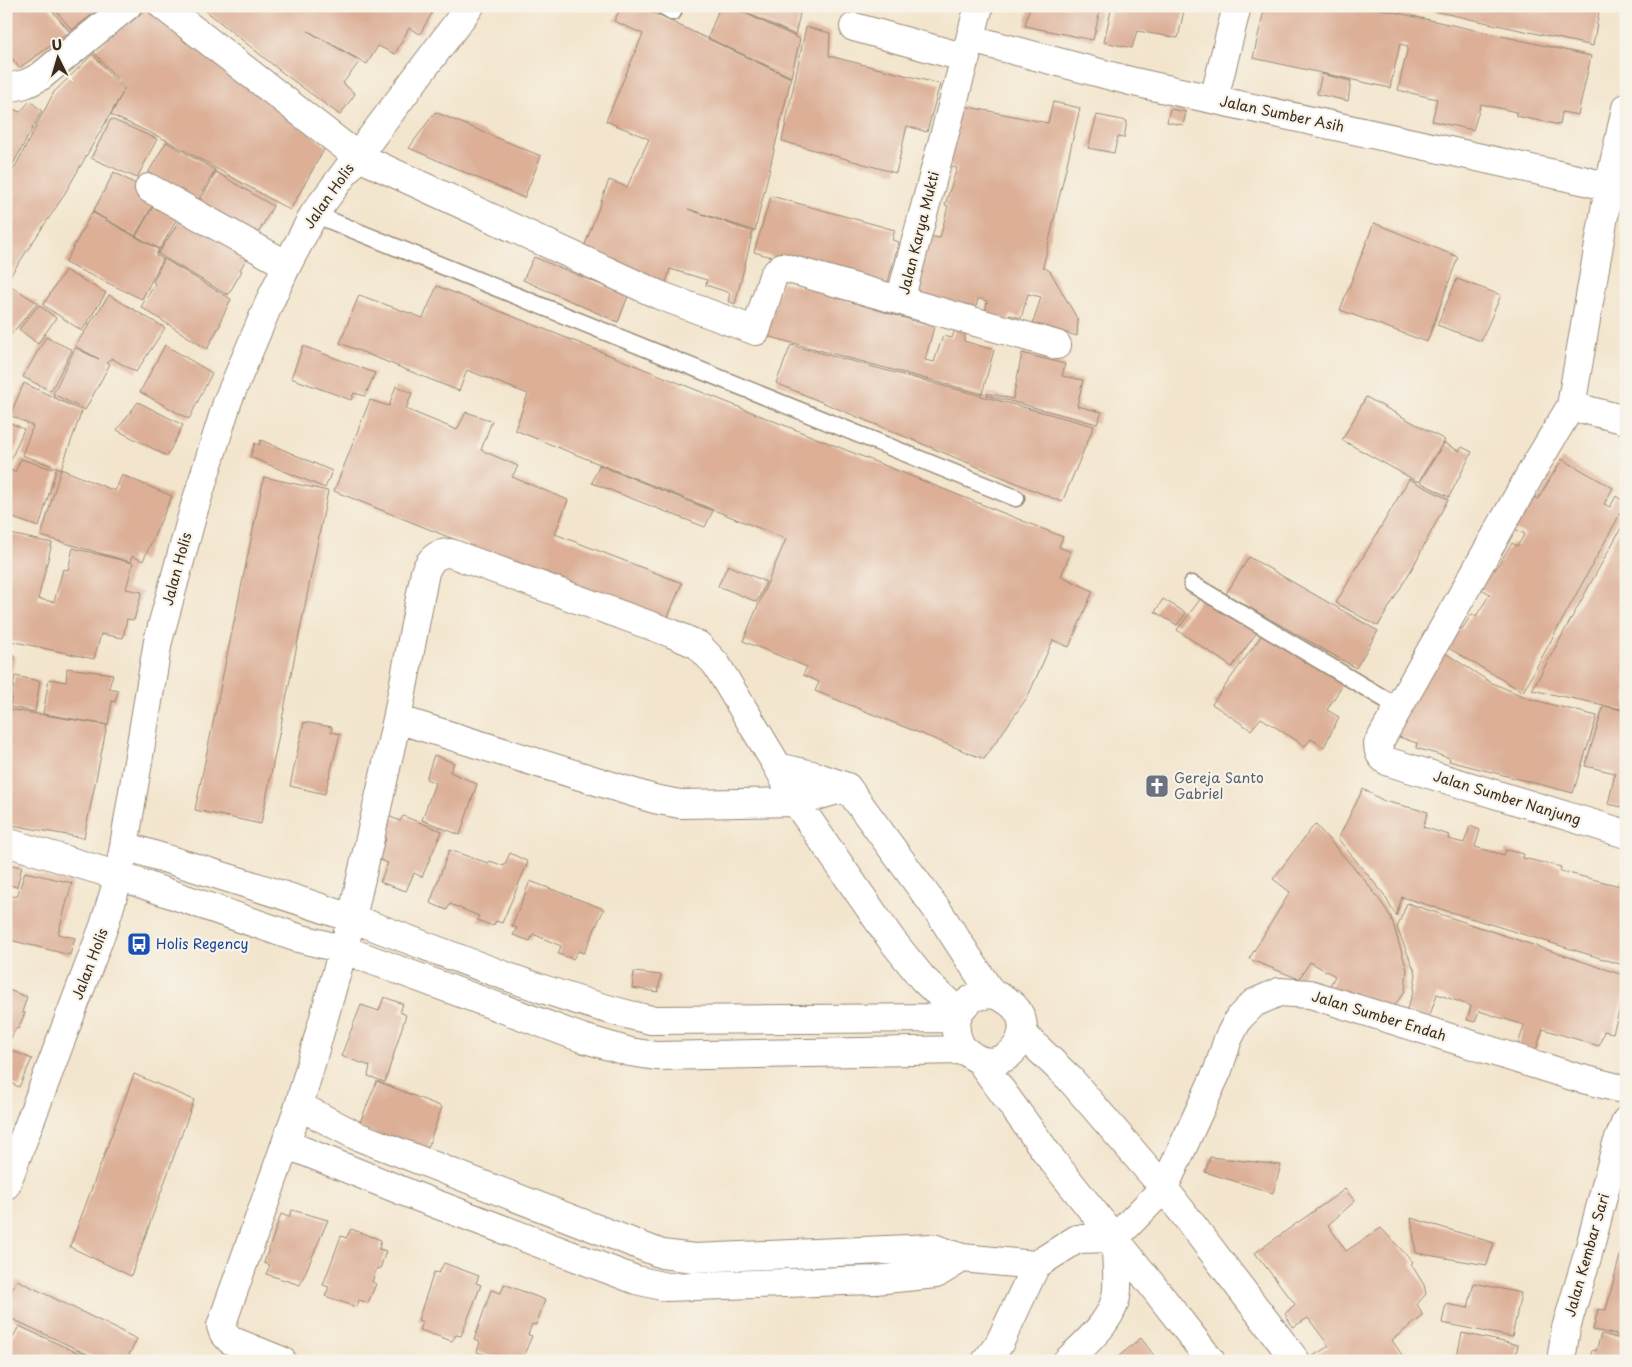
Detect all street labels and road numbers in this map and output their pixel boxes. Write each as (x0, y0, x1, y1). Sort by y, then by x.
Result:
street label: Jalan Sumber Asih (1218, 90, 1346, 137)
street label: Jalan Holis (298, 159, 359, 233)
street label: Jalan Karya Mukti (893, 169, 944, 297)
street label: Jalan Holis (157, 530, 196, 608)
street label: Jalan Sumber Nanjung (1431, 765, 1584, 830)
street label: Jalan Holis (66, 925, 113, 1003)
street label: Jalan Sumber Endah (1309, 985, 1449, 1046)
street label: Jalan Kembar Sari (1559, 1191, 1614, 1319)

